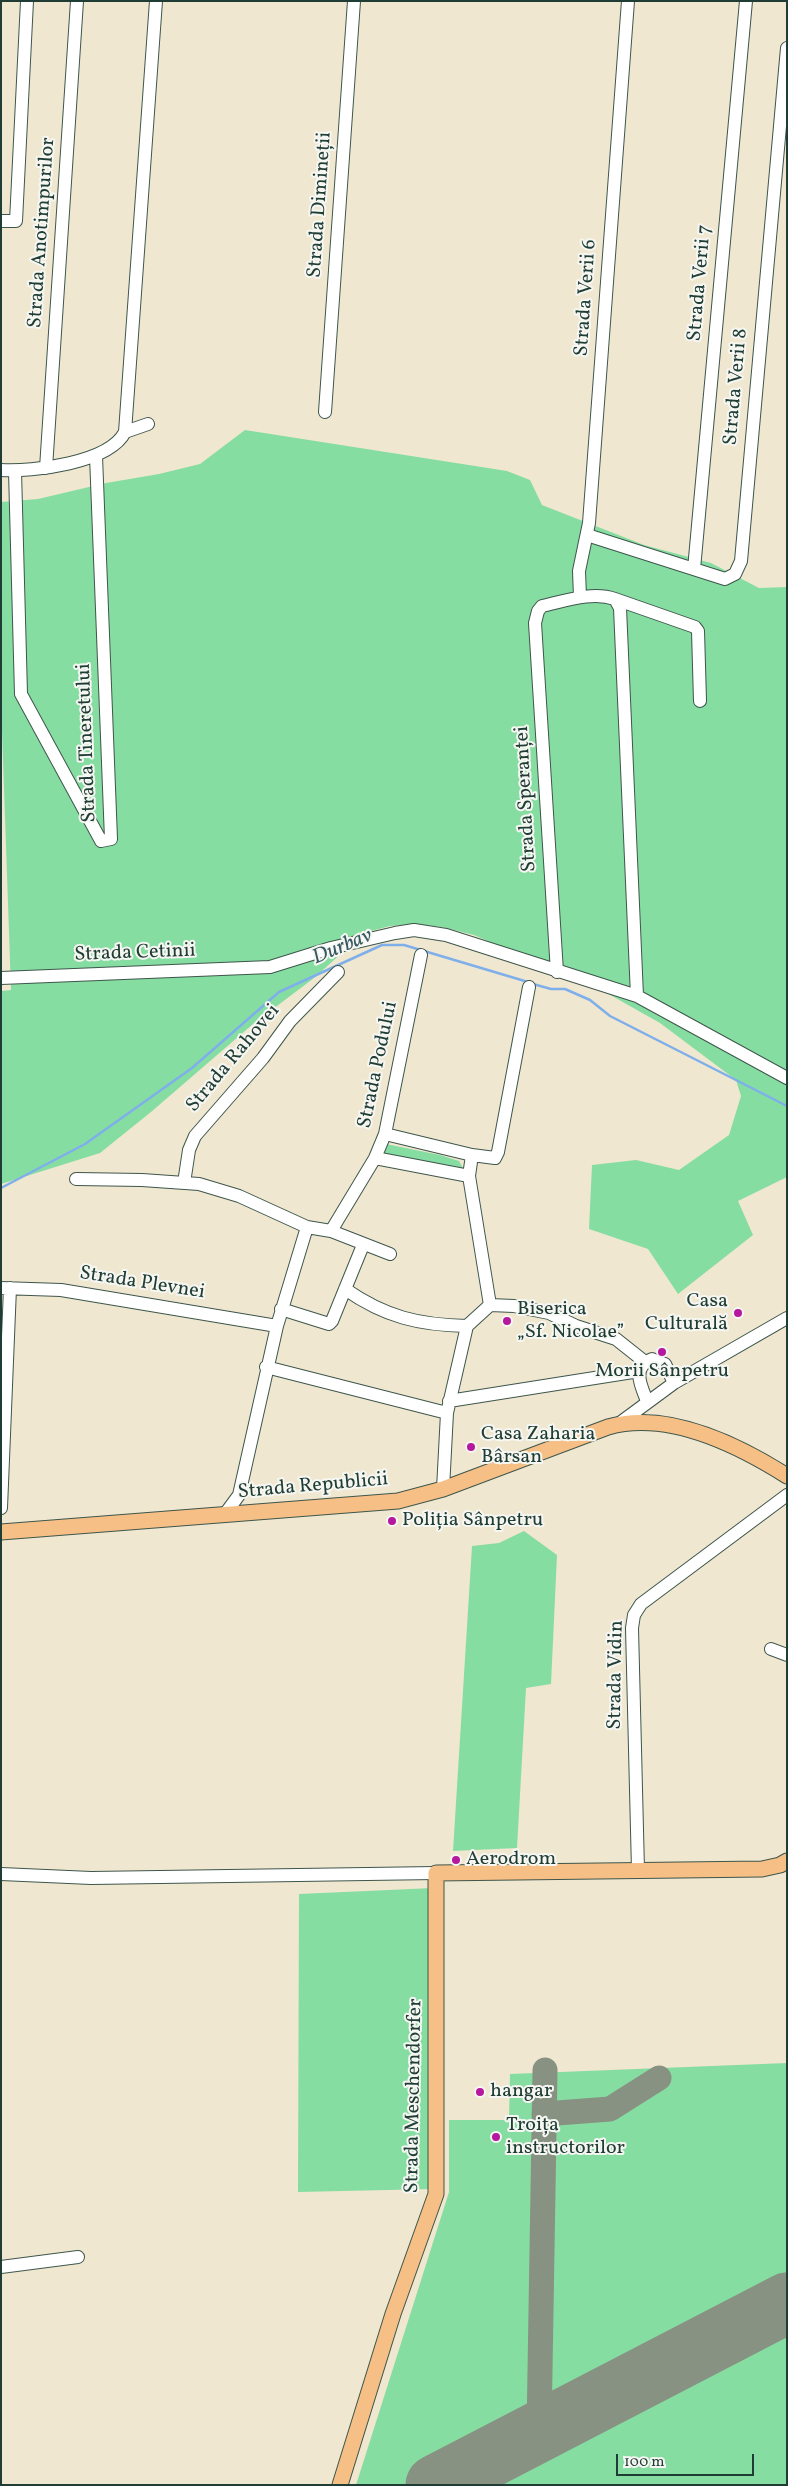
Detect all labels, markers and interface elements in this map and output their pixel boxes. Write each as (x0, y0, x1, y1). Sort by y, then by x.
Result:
street label: Strada Dimineții (304, 131, 338, 279)
street label: Strada Anotimpurilor (24, 137, 62, 329)
street label: Strada Verii 7 (684, 224, 718, 342)
street label: Strada Verii 6 (571, 239, 603, 357)
street label: Strada Verii 8 (720, 327, 754, 447)
street label: Strada Tineretului (73, 663, 103, 823)
street label: Strada Speranței (511, 725, 543, 873)
water label: Durbav (309, 924, 377, 972)
street label: Strada Cetinii (74, 940, 196, 968)
street label: Strada Podului (354, 999, 404, 1131)
street label: Strada Rahovei (182, 1000, 286, 1118)
street label: Strada Plevnei (78, 1262, 206, 1306)
place label: Casa Culturală (645, 1290, 728, 1337)
place label: Biserica „Sf. Nicolae” (517, 1298, 624, 1345)
marker: Casa Culturală (732, 1307, 744, 1319)
marker: Biserica „Sf. Nicolae” (501, 1315, 513, 1327)
marker: Morii Sânpetru (656, 1346, 668, 1358)
place label: Morii Sânpetru (595, 1360, 729, 1384)
place label: Casa Zaharia Bârsan (481, 1423, 595, 1470)
marker: Casa Zaharia Bârsan (465, 1441, 477, 1453)
street label: Strada Republicii (237, 1468, 389, 1506)
place label: Poliția Sânpetru (402, 1509, 543, 1533)
marker: Poliția Sânpetru (386, 1515, 398, 1527)
street label: Strada Vidin (604, 1620, 630, 1730)
place label: Aerodrom (466, 1848, 556, 1872)
marker: Aerodrom (450, 1854, 462, 1866)
street label: Strada Meschendorfer (401, 1998, 429, 2194)
place label: hangar (490, 2080, 552, 2104)
marker: hangar (474, 2086, 486, 2098)
place label: Troița instructorilor (506, 2114, 625, 2161)
marker: Troița instructorilor (490, 2131, 502, 2143)
scale bar (618, 2444, 756, 2476)
text: 100 m (624, 2452, 664, 2473)

